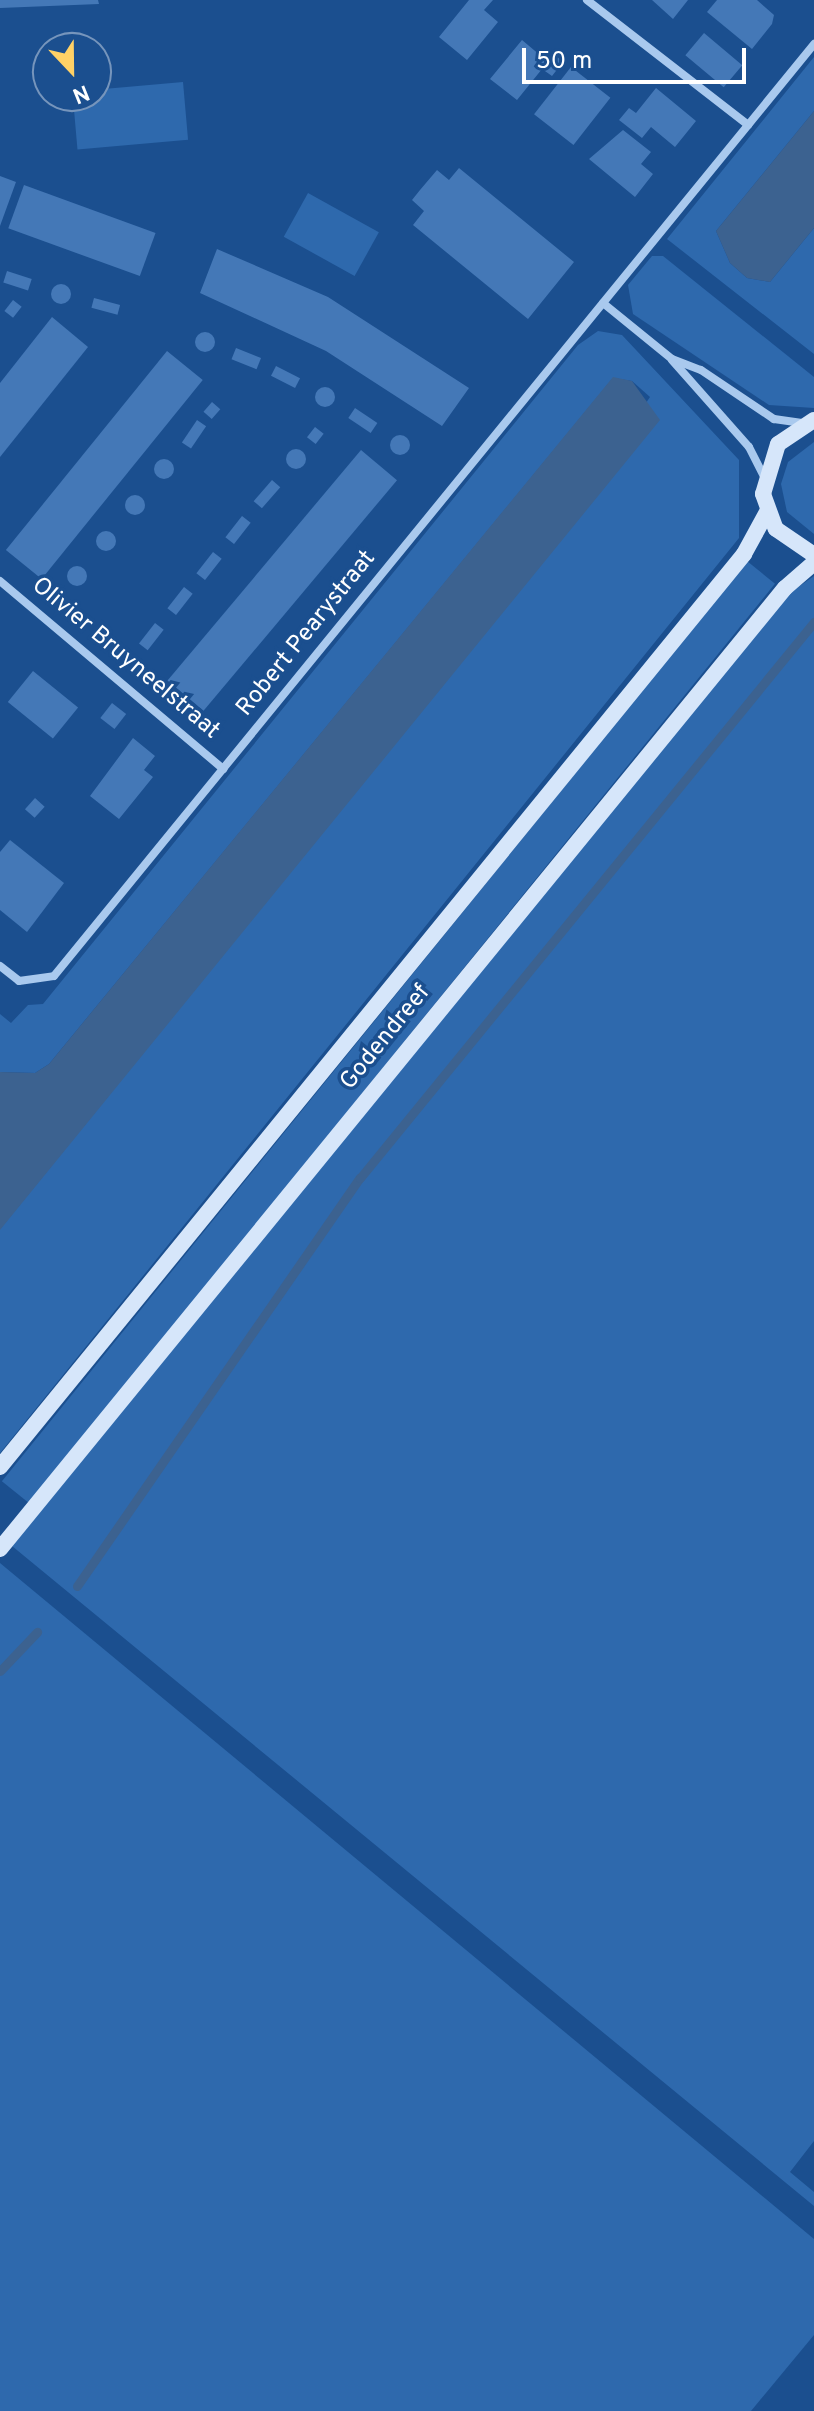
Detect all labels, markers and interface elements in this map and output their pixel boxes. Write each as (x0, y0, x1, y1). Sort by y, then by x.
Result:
north arrow (32, 32, 112, 112)
scale bar (526, 32, 750, 82)
text: 50 m (536, 47, 592, 77)
text: N (68, 77, 93, 108)
street label: Robert Pearystraat (231, 545, 383, 723)
street label: Olivier Bruyneelstraat (25, 572, 225, 746)
street label: Godendreef (335, 980, 437, 1096)

